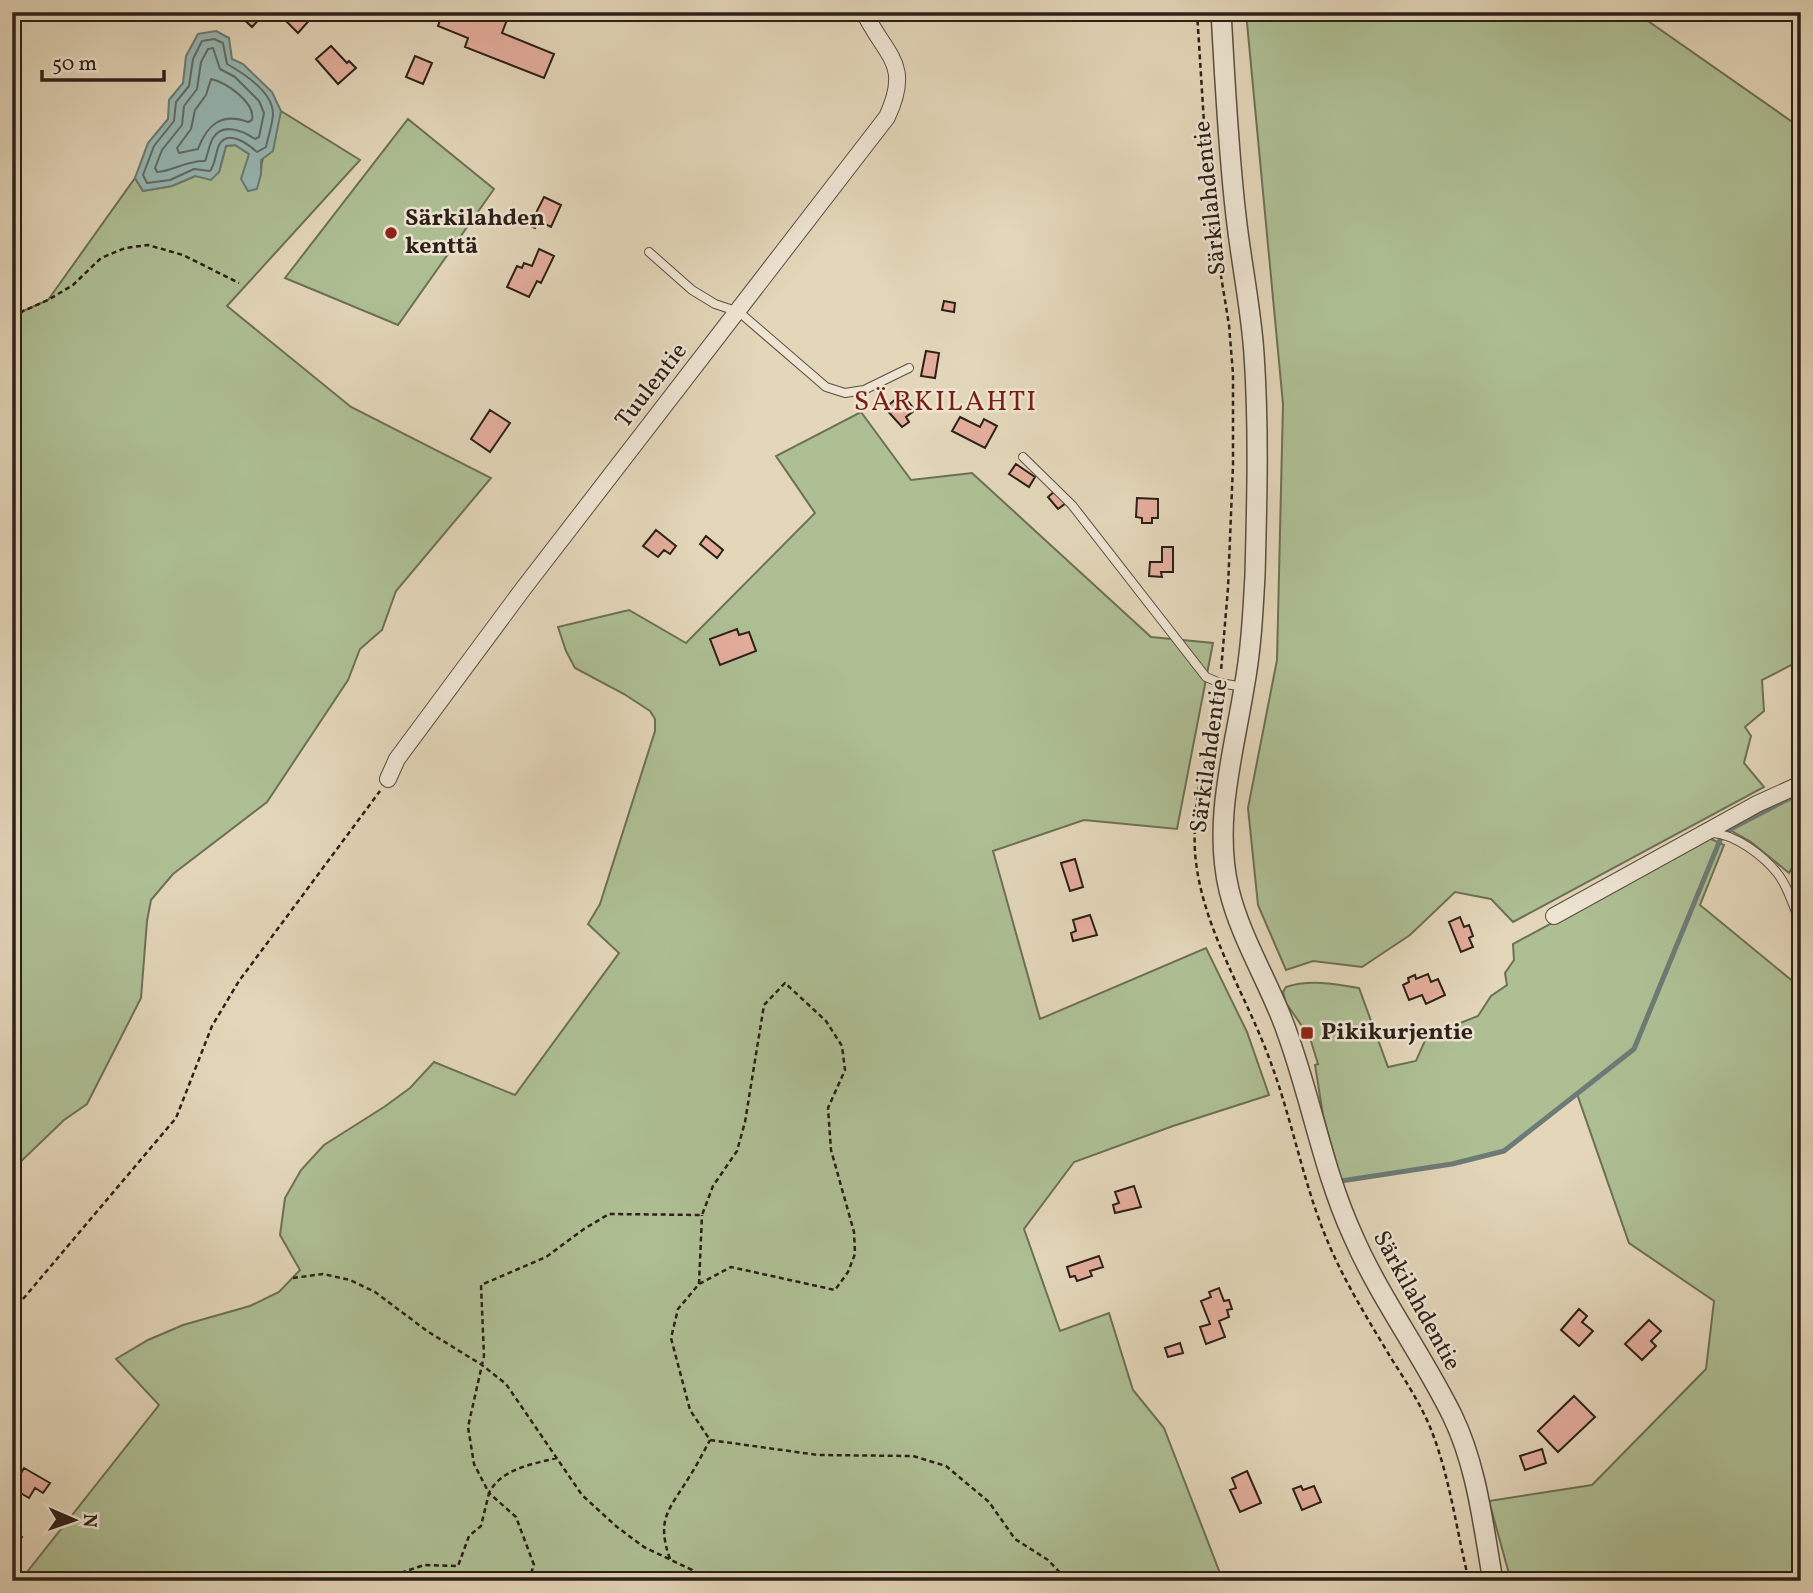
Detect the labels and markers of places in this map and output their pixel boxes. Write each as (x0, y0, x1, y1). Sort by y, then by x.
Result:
place label: Särkilahden kenttä (405, 202, 545, 264)
marker: Särkilahden kenttä (383, 225, 399, 241)
place label: Pikikurjentie (1321, 1016, 1473, 1050)
marker: Pikikurjentie (1299, 1025, 1315, 1041)

